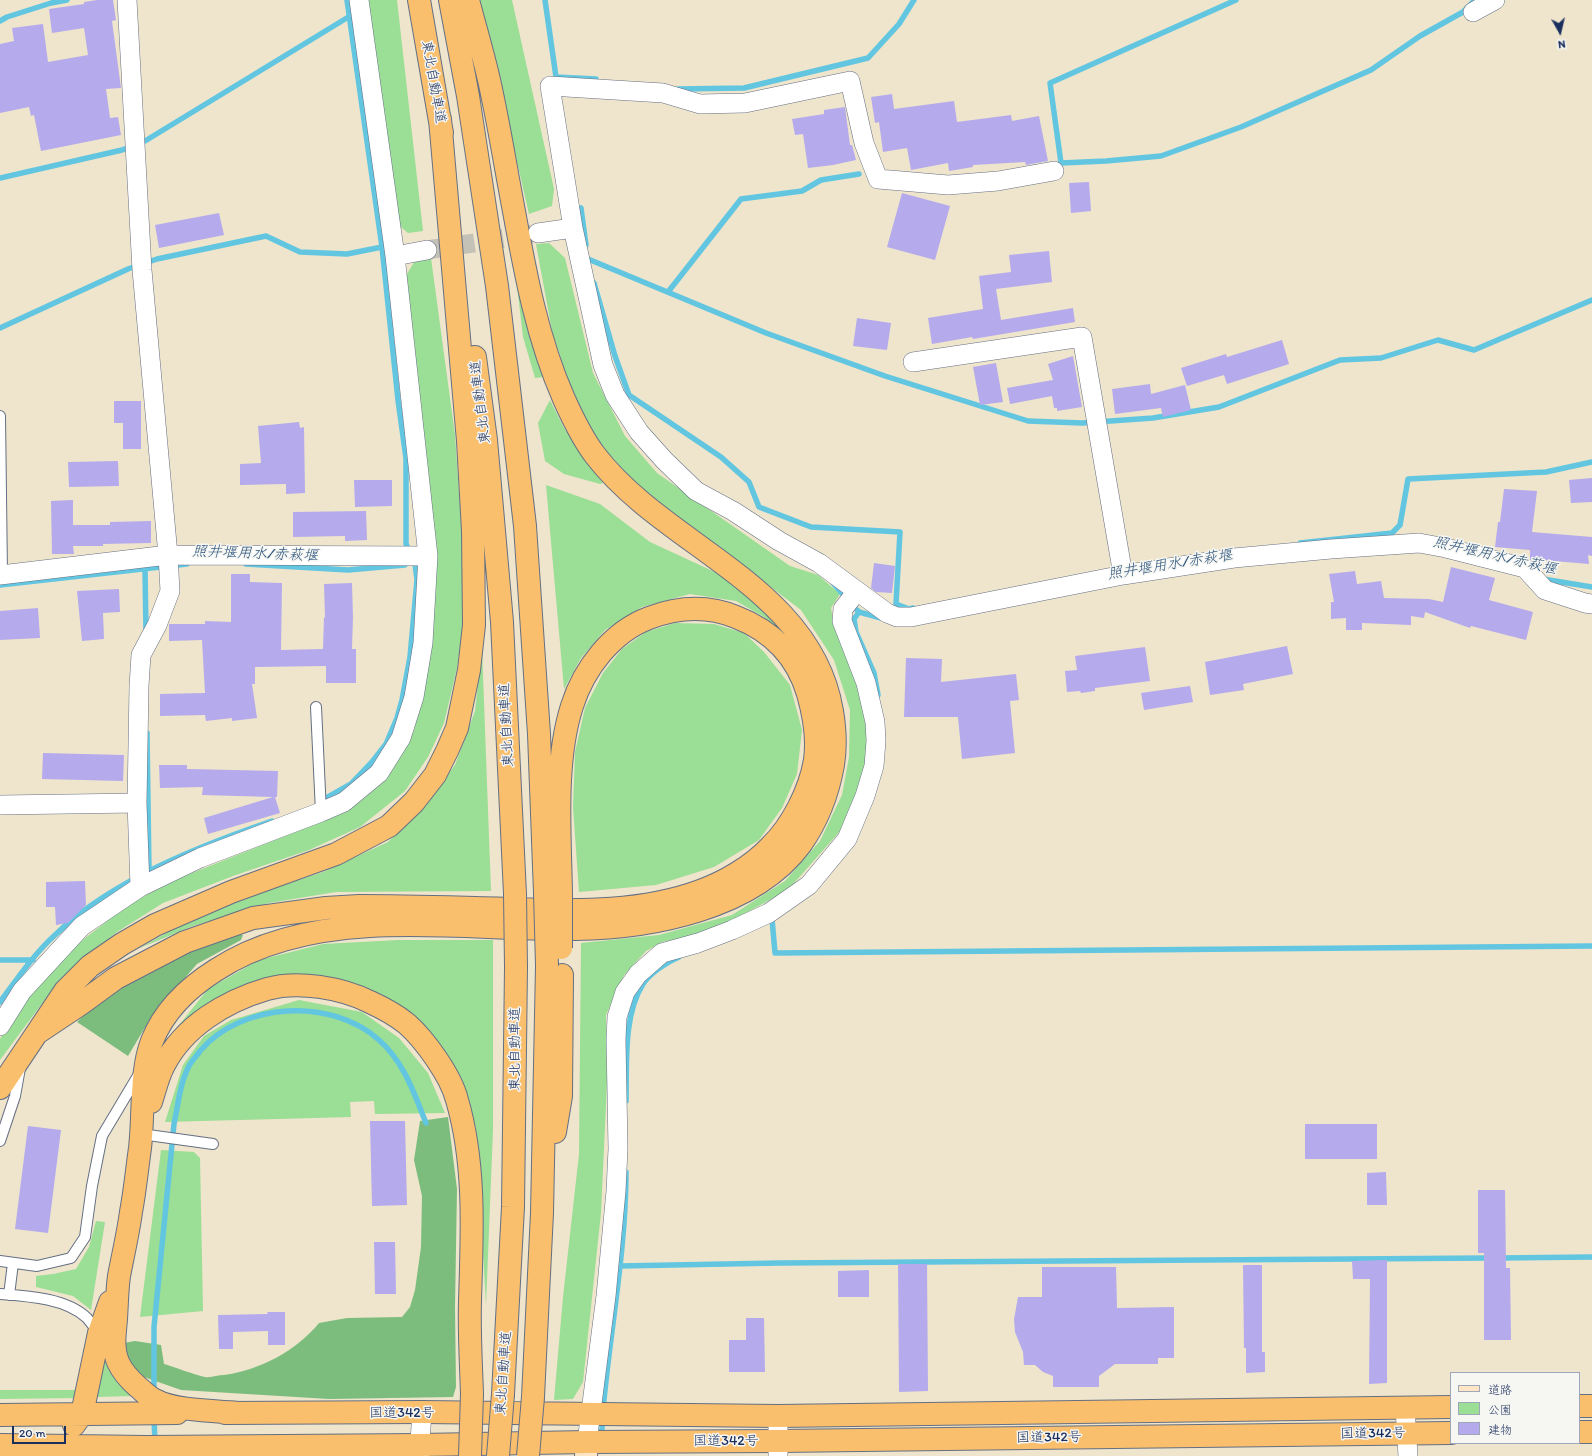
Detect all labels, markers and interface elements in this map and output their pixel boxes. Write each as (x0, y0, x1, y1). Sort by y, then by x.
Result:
north arrow (1540, 12, 1580, 52)
text: N (1557, 37, 1566, 51)
street label: 東北自動車道 (417, 39, 449, 125)
street label: 東北自動車道 (468, 359, 494, 445)
water label: 照井堰用水/赤萩堰 (1431, 533, 1559, 579)
water label: 照井堰用水/赤萩堰 (192, 543, 318, 565)
water label: 照井堰用水/赤萩堰 (1106, 546, 1234, 584)
street label: 東北自動車道 (496, 683, 518, 767)
street label: 東北自動車道 (507, 1007, 523, 1091)
street label: 東北自動車道 (493, 1331, 515, 1415)
legend (1450, 1372, 1580, 1444)
text: 道路 (1488, 1383, 1512, 1397)
text: 公園 (1488, 1403, 1512, 1417)
street label: 国道342号 (369, 1405, 435, 1421)
scale bar (14, 1418, 68, 1444)
text: 建物 (1488, 1423, 1512, 1437)
street label: 国道342号 (1340, 1425, 1406, 1443)
text: 20 m (19, 1426, 46, 1440)
street label: 国道342号 (1016, 1429, 1082, 1447)
street label: 国道342号 (693, 1433, 759, 1449)

